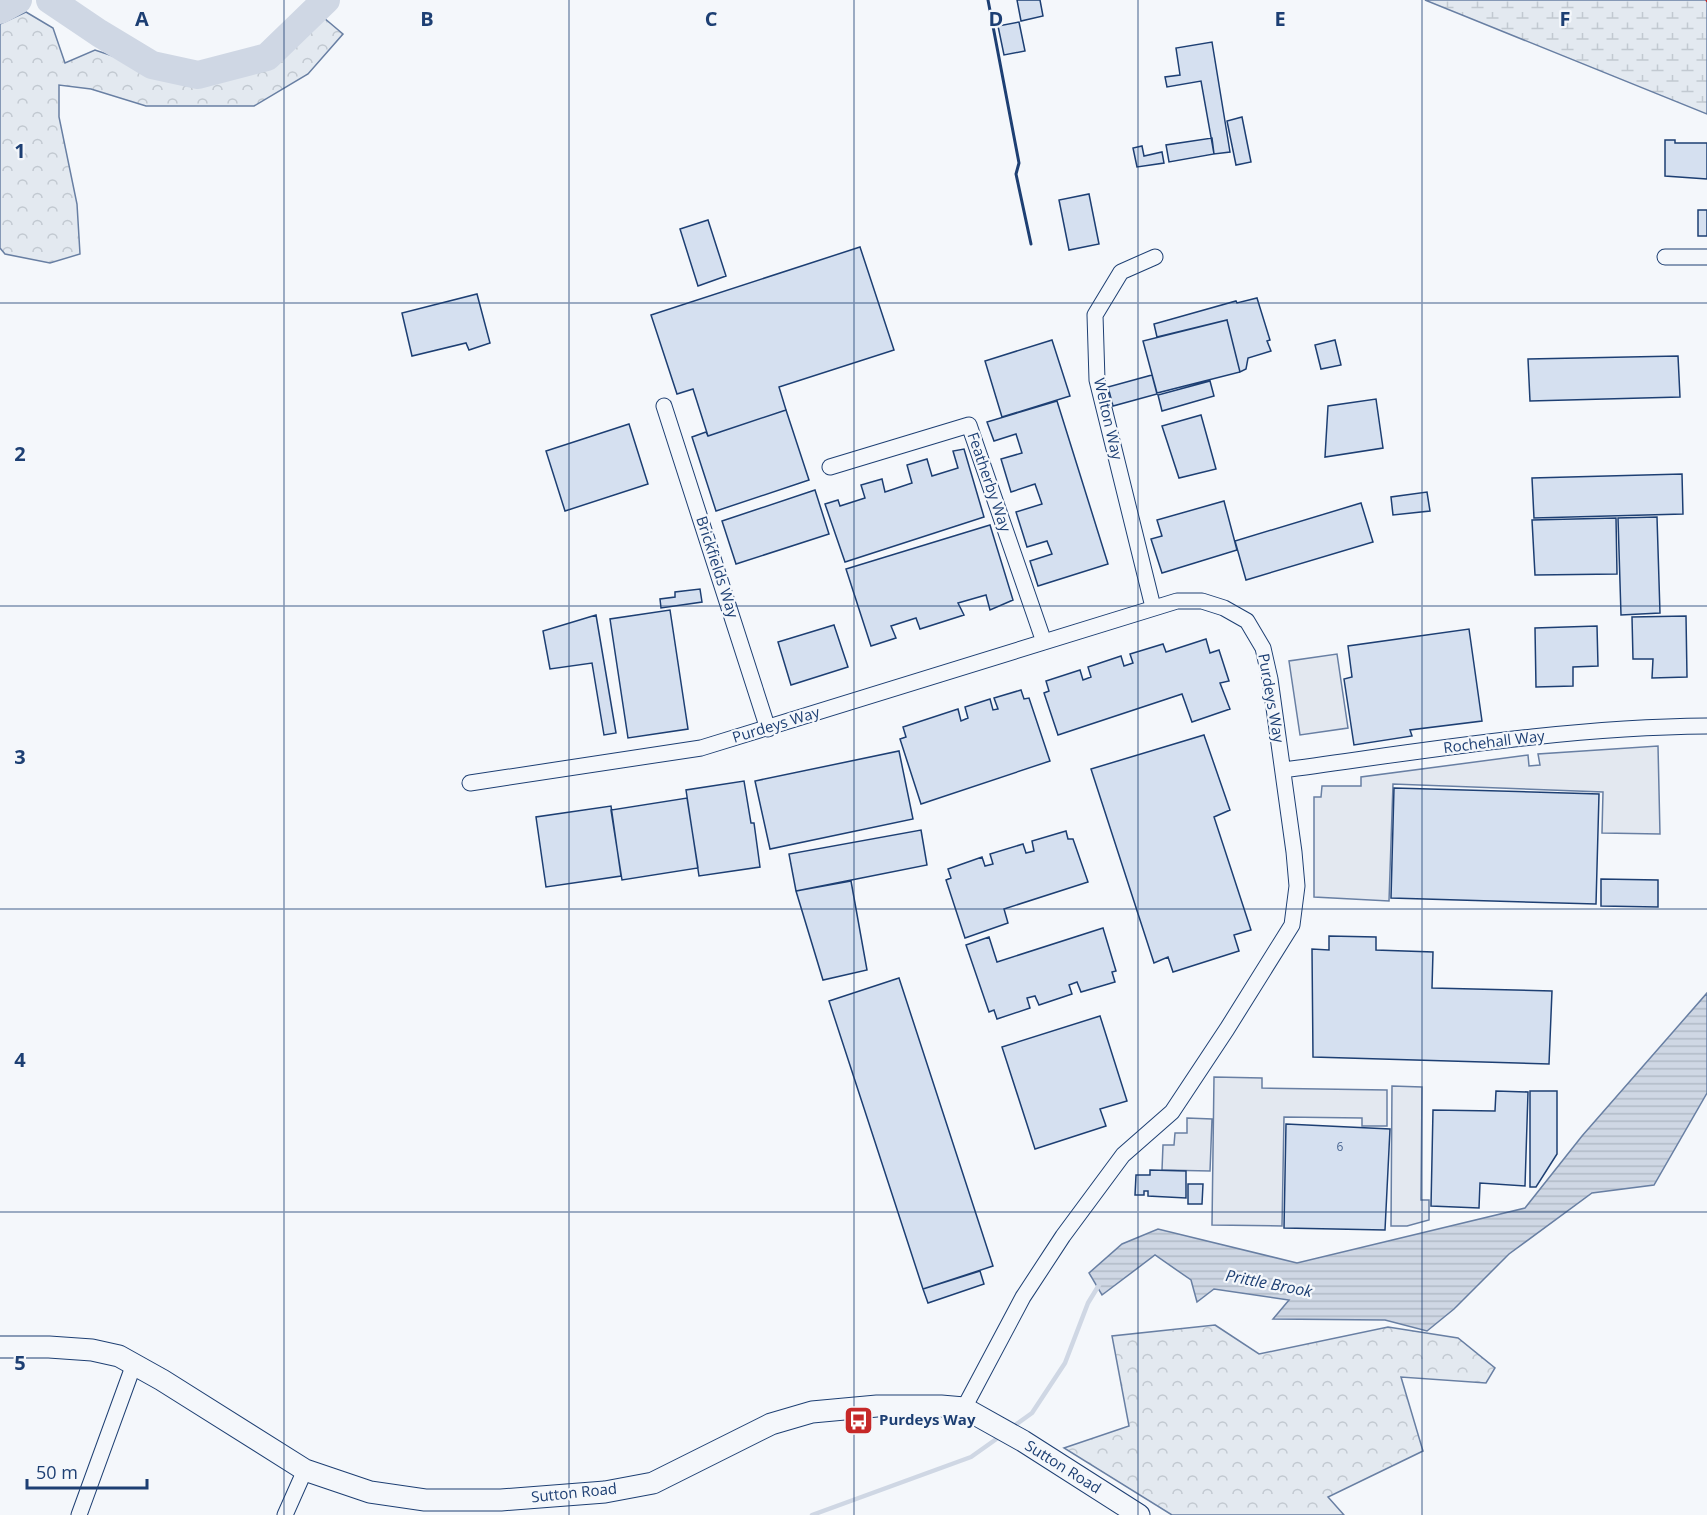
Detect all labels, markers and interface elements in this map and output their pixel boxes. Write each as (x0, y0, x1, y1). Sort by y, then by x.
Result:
text: A (135, 5, 149, 32)
text: B (420, 5, 434, 32)
text: C (705, 5, 718, 32)
text: D (989, 5, 1003, 32)
text: E (1274, 5, 1286, 32)
text: F (1560, 5, 1570, 32)
text: 1 (14, 137, 26, 164)
street label: Welton Way (1090, 376, 1128, 462)
street label: Featherby Way (964, 429, 1016, 535)
text: 2 (14, 440, 26, 467)
street label: Brickfields Way (692, 513, 744, 620)
street label: Purdeys Way (1254, 652, 1290, 744)
street label: Purdeys Way (730, 701, 822, 747)
street label: Rochehall Way (1442, 725, 1546, 757)
text: 3 (14, 743, 26, 770)
text: 4 (14, 1046, 26, 1073)
house number: 6 (1337, 1138, 1344, 1155)
water label: Prittle Brook (1224, 1264, 1315, 1302)
text: 5 (14, 1349, 26, 1376)
bus stop icon: Purdeys Way (842, 1404, 874, 1436)
place label: Purdeys Way (879, 1409, 976, 1429)
street label: Sutton Road (1022, 1435, 1105, 1497)
scale bar (27, 1452, 147, 1490)
text: 50 m (36, 1460, 78, 1484)
street label: Sutton Road (530, 1478, 618, 1506)

